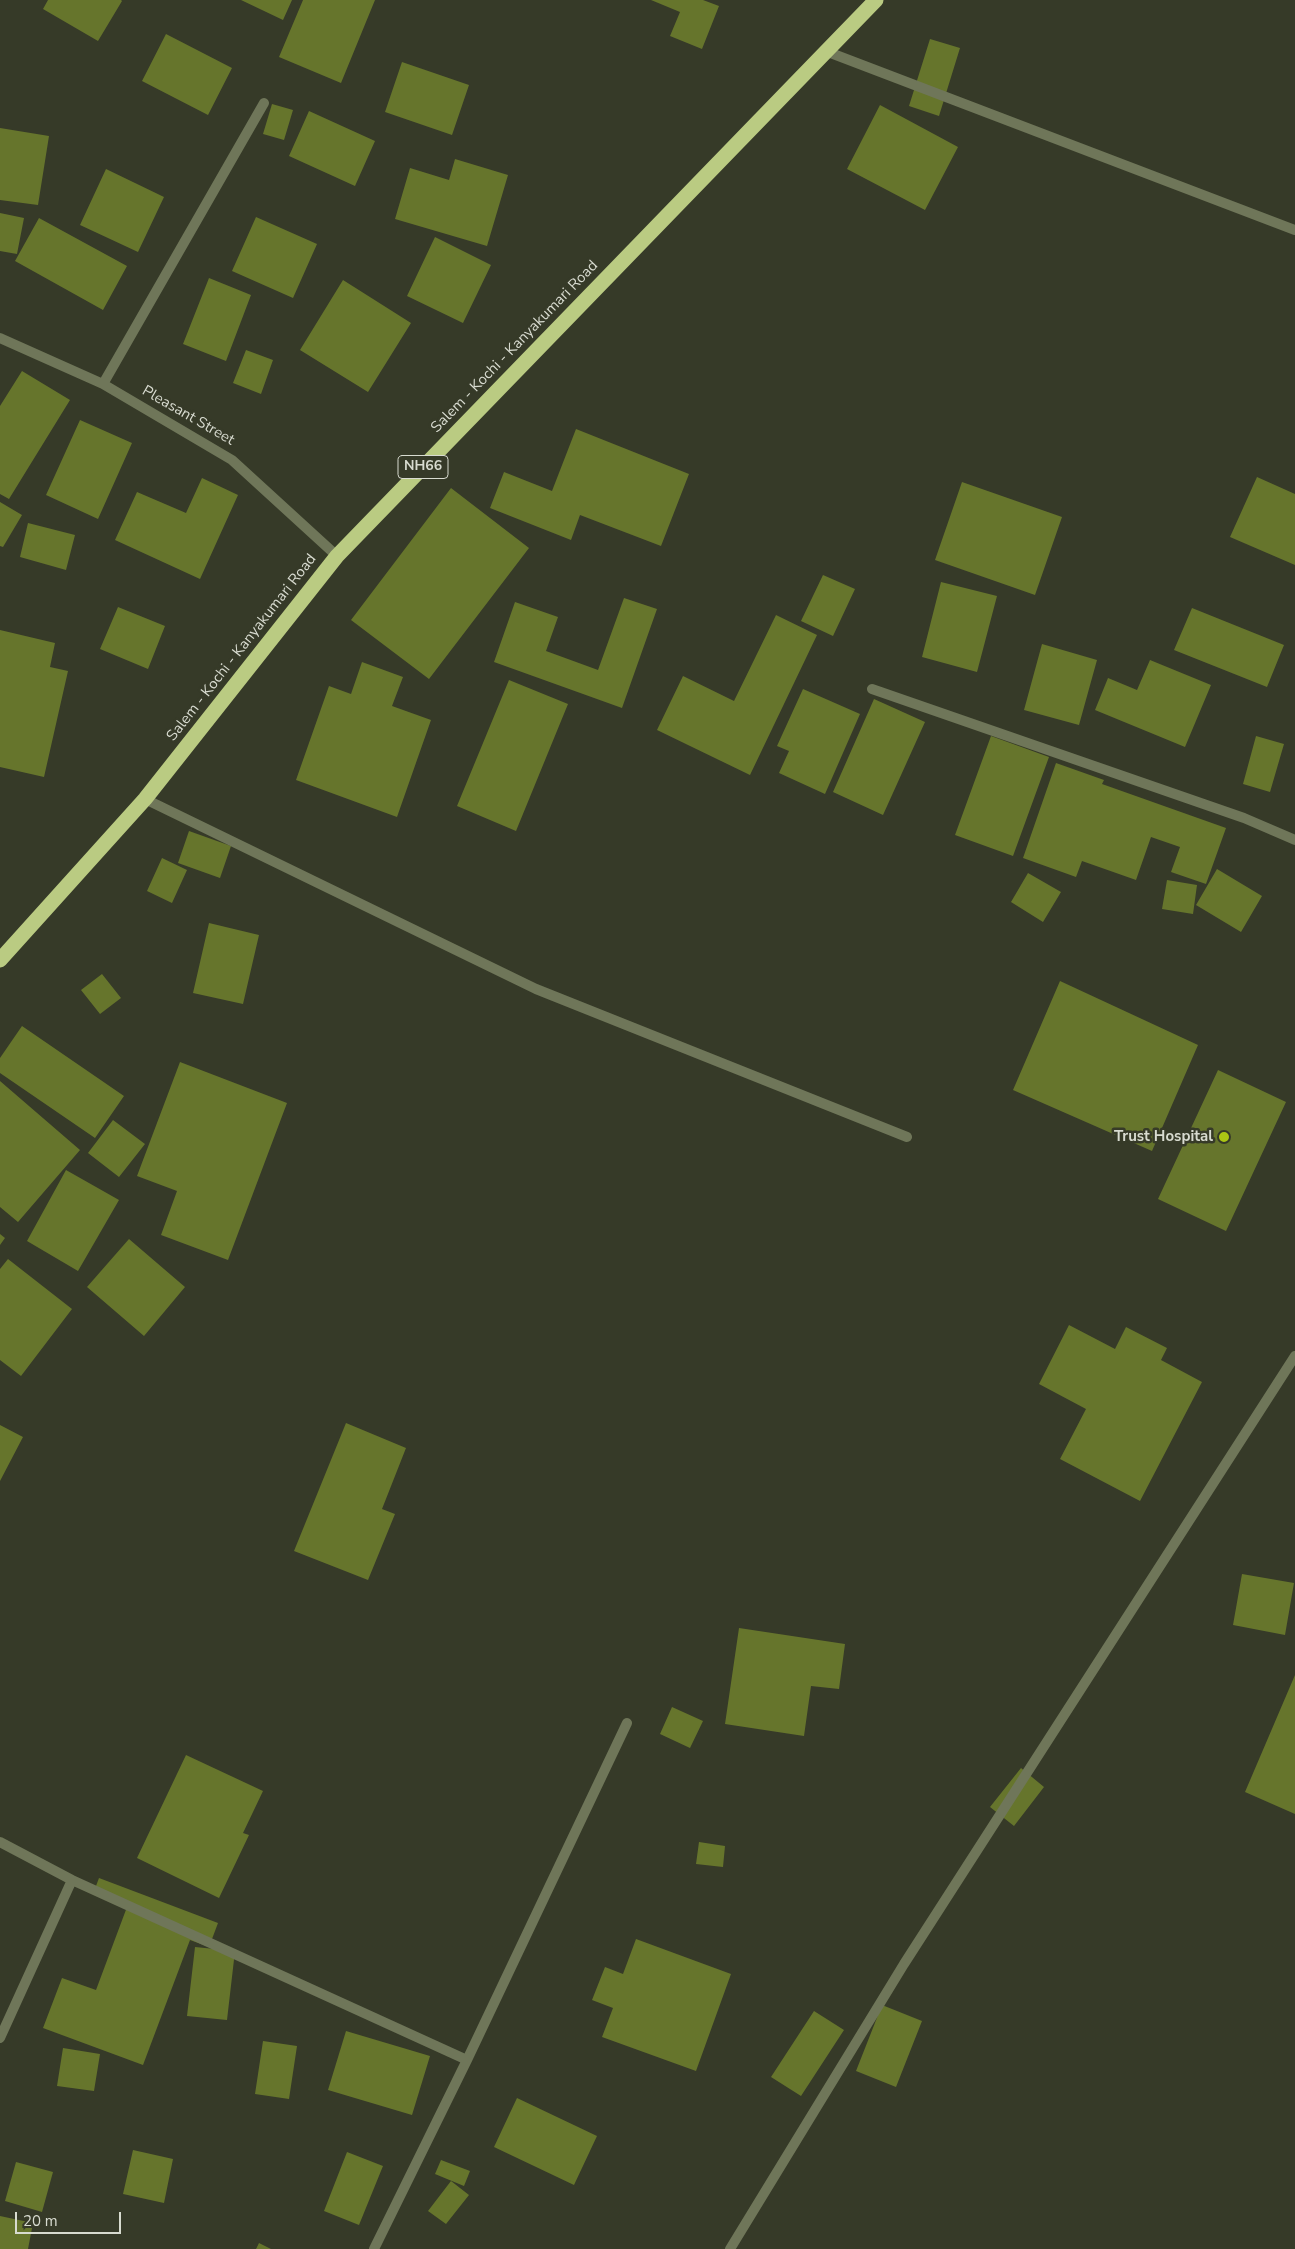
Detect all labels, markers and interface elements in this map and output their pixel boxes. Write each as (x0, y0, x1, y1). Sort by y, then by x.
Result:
street label: Salem - Kochi - Kanyakumari Road (428, 257, 602, 437)
street label: Pleasant Street (139, 382, 237, 450)
road number: NH66 (398, 456, 448, 478)
street label: Salem - Kochi - Kanyakumari Road (163, 551, 321, 745)
place label: Trust Hospital (1114, 1128, 1213, 1146)
marker: Trust Hospital (1217, 1130, 1231, 1144)
scale bar (18, 2202, 124, 2234)
text: 20 m (23, 2211, 58, 2231)

